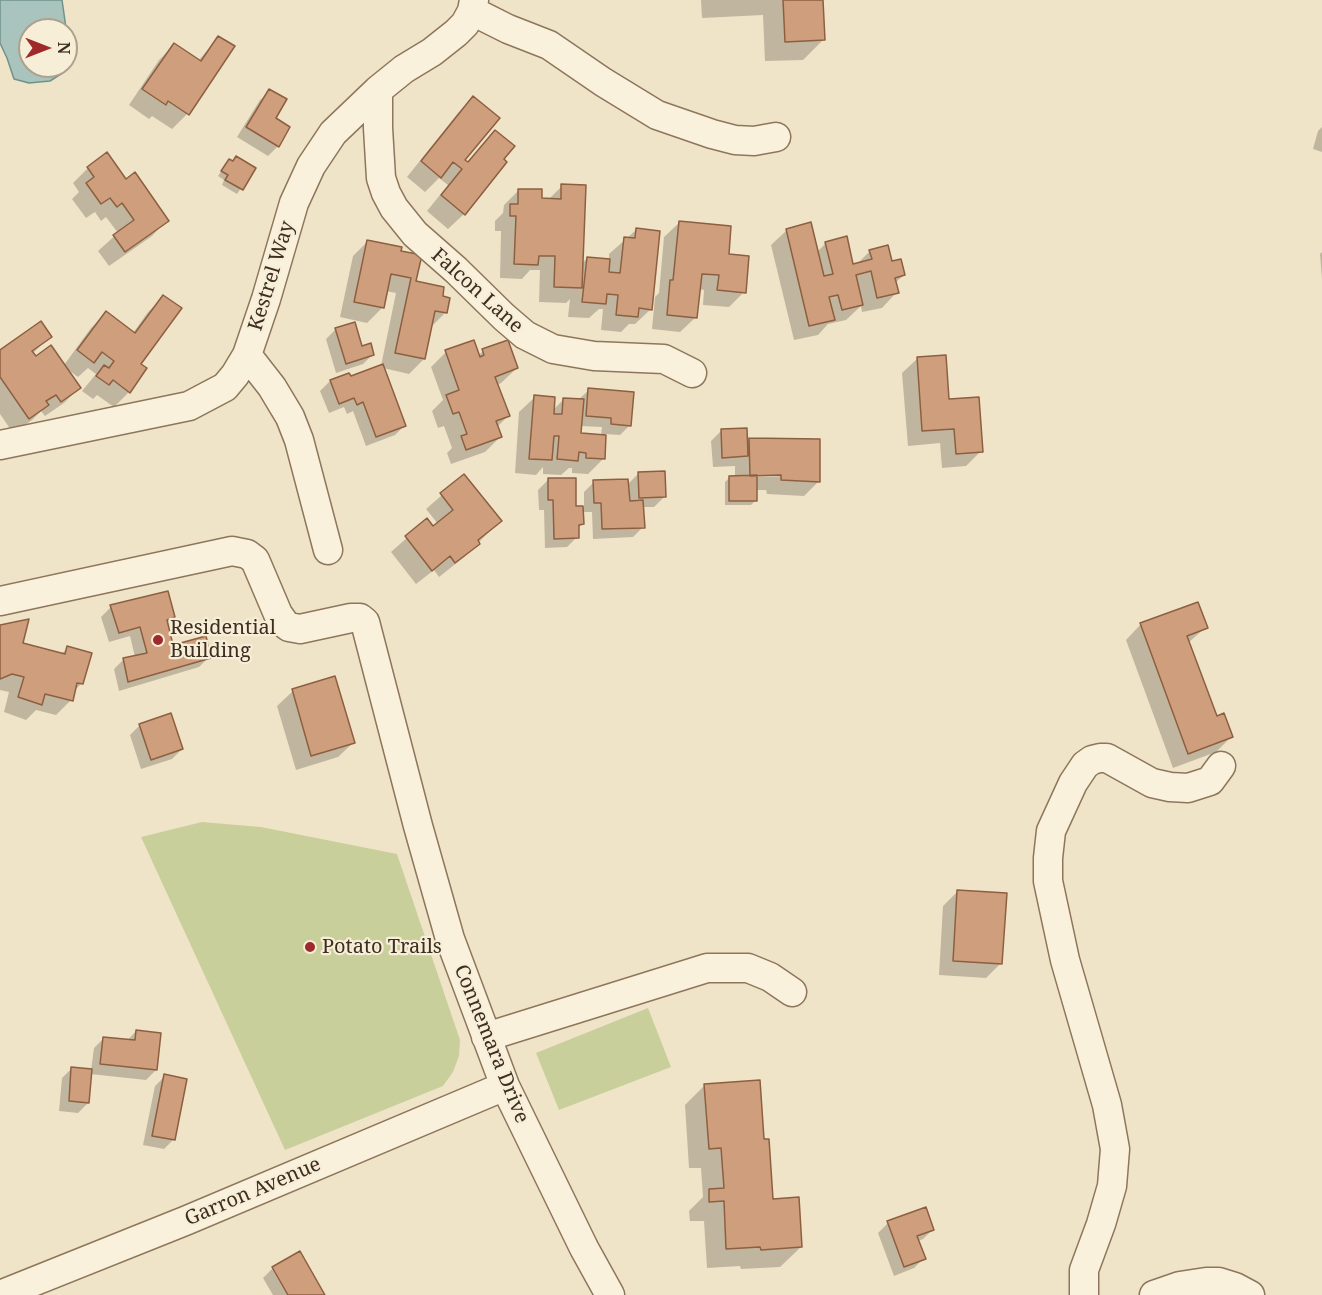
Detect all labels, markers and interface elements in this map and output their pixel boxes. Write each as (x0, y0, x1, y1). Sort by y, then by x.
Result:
north arrow (18, 18, 78, 78)
text: N (53, 42, 75, 54)
street label: Kestrel Way (244, 218, 300, 334)
street label: Falcon Lane (426, 244, 528, 338)
place label: Residential Building (170, 616, 276, 663)
marker: Residential Building (151, 633, 165, 647)
place label: Potato Trails (322, 935, 442, 959)
marker: Potato Trails (303, 940, 317, 954)
street label: Connemara Drive (448, 961, 534, 1127)
street label: Garron Avenue (181, 1153, 325, 1231)

